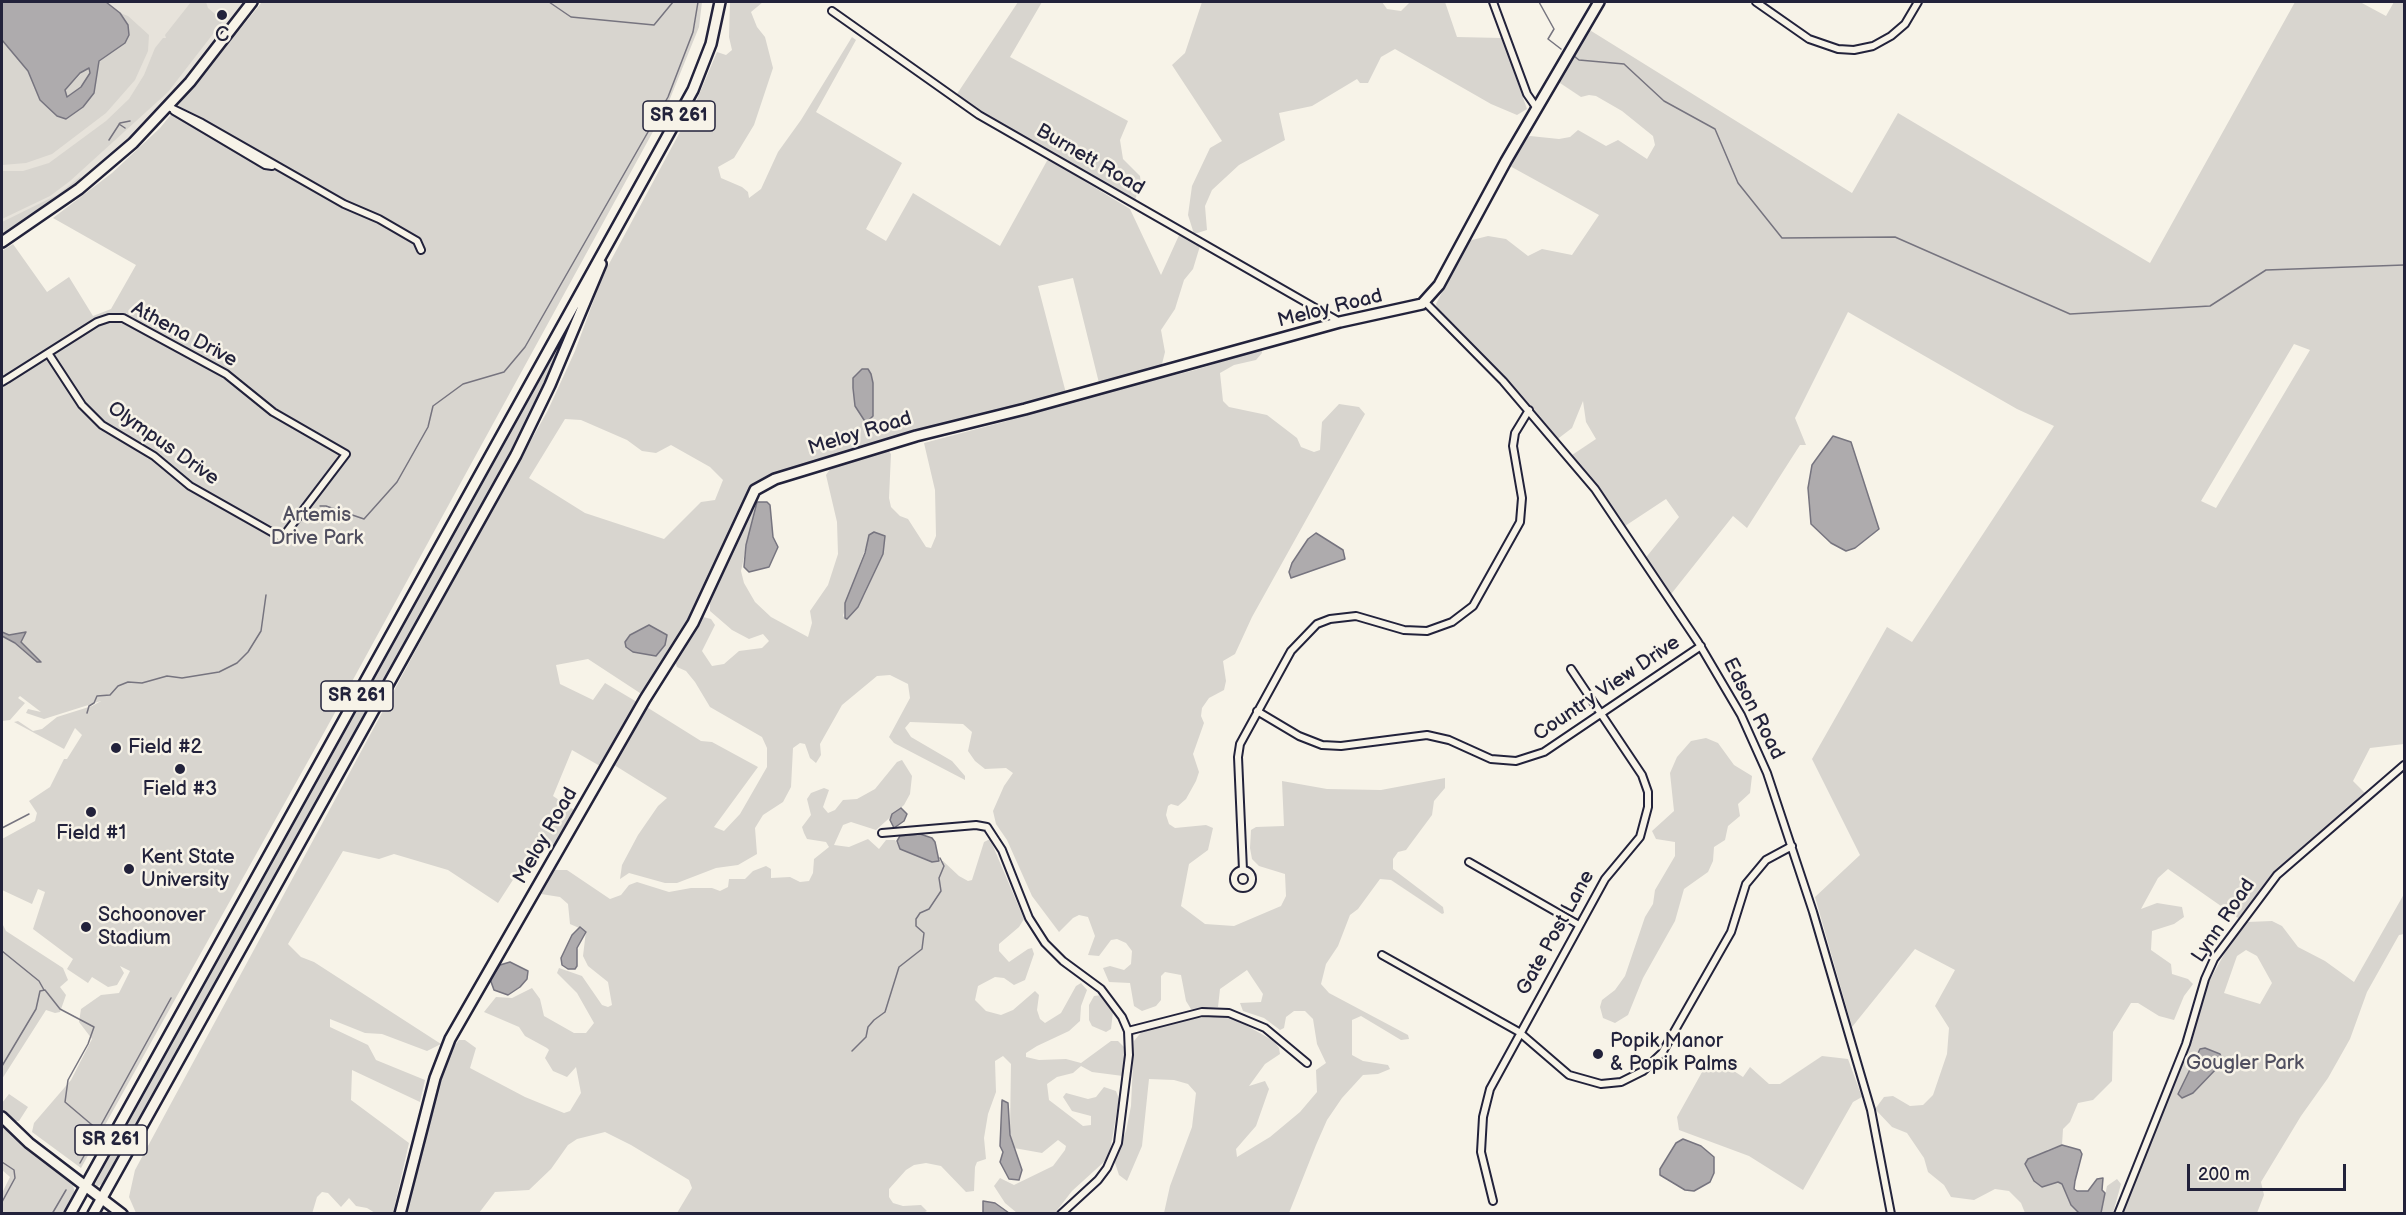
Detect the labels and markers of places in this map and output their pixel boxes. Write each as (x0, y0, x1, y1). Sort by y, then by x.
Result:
marker: C (215, 8, 229, 22)
place label: C (215, 24, 229, 48)
place label: Field #2 (128, 736, 202, 760)
marker: Field #2 (109, 741, 123, 755)
marker: Field #3 (173, 762, 187, 776)
place label: Field #3 (143, 778, 217, 802)
marker: Field #1 (84, 805, 98, 819)
place label: Field #1 (56, 822, 126, 846)
place label: Kent State University (141, 846, 235, 893)
marker: Kent State University (122, 862, 136, 876)
place label: Schoonover Stadium (98, 904, 205, 951)
marker: Schoonover Stadium (79, 920, 93, 934)
place label: Popik Manor & Popik Palms (1610, 1030, 1737, 1077)
marker: Popik Manor & Popik Palms (1591, 1047, 1605, 1061)

